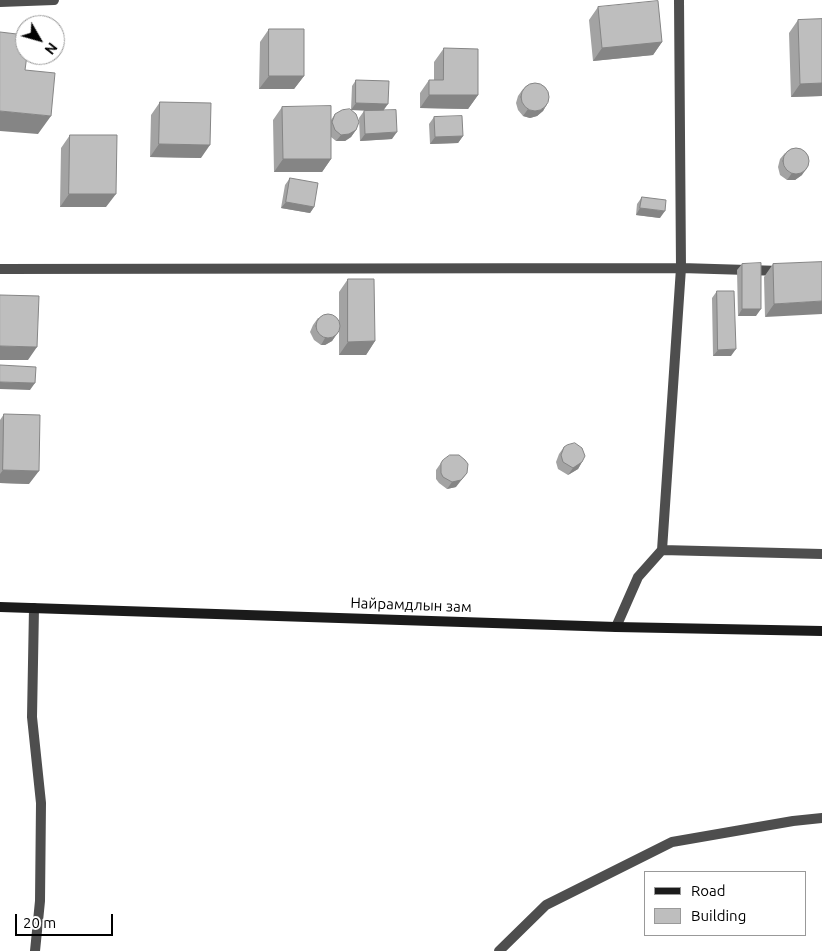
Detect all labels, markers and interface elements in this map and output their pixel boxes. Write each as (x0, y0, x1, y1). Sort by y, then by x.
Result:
north arrow (15, 15, 65, 65)
text: N (42, 40, 61, 58)
street label: Найрамдлын зам (350, 594, 472, 616)
legend (644, 871, 807, 936)
text: Road (691, 882, 726, 899)
scale bar (18, 904, 115, 936)
text: Building (691, 907, 746, 924)
text: 20 m (23, 914, 56, 931)

